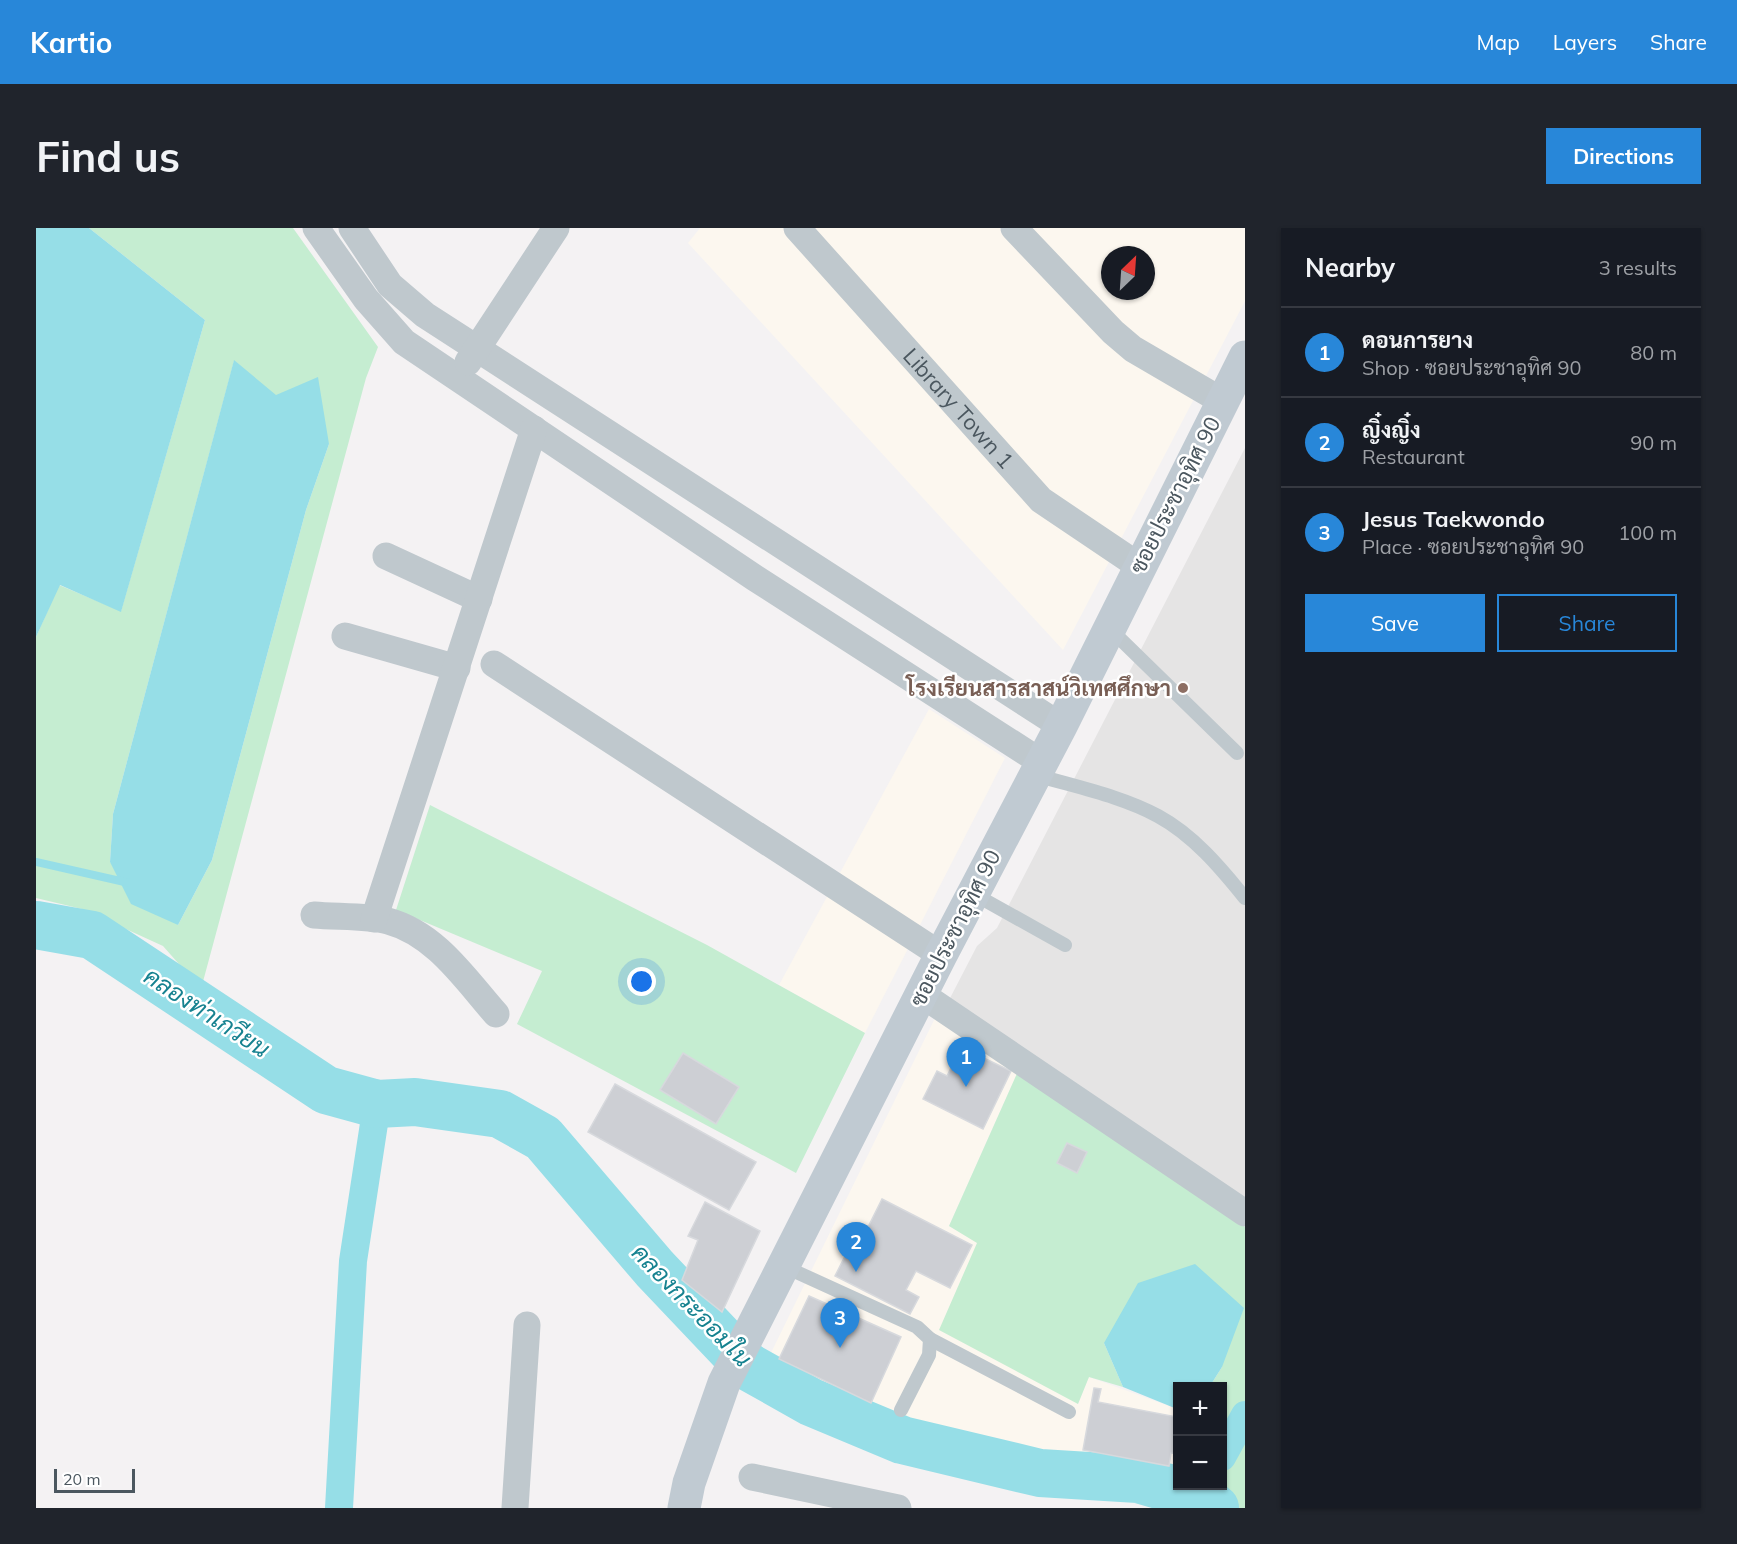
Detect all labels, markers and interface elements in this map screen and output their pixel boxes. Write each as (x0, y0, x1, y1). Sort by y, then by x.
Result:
text: Kartio (30, 25, 112, 60)
text: Map (1477, 29, 1520, 55)
text: Layers (1553, 29, 1617, 55)
text: Share (1650, 29, 1707, 55)
button: Directions (1546, 128, 1701, 184)
text: Find us (36, 130, 180, 183)
north arrow (1101, 246, 1155, 300)
text: Nearby (1305, 251, 1395, 284)
text: 3 results (1599, 255, 1677, 280)
text: ดอนการยาง (1362, 326, 1473, 354)
text: 1 (1319, 340, 1331, 365)
text: 80 m (1630, 340, 1677, 365)
street label: Library Town 1 (897, 342, 1020, 474)
text: Shop · ซอยประชาอุทิศ 90 (1362, 355, 1582, 380)
street label: ซอยประชาอุทิศ 90 (1123, 412, 1228, 579)
text: ญิ๋งญิ๋ง (1362, 416, 1421, 444)
text: 2 (1319, 430, 1331, 455)
text: 90 m (1630, 430, 1677, 455)
text: Restaurant (1362, 444, 1465, 469)
text: Jesus Taekwondo (1362, 505, 1545, 533)
text: 3 (1319, 520, 1331, 545)
text: 100 m (1618, 520, 1677, 545)
text: Place · ซอยประชาอุทิศ 90 (1362, 534, 1584, 559)
button: Save (1305, 594, 1485, 652)
button: Share (1497, 594, 1677, 652)
place label: โรงเรียนสารสาสน์วิเทศศึกษา (904, 674, 1171, 702)
marker: โรงเรียนสารสาสน์วิเทศศึกษา (1176, 681, 1190, 695)
street label: ซอยประชาอุทิศ 90 (903, 845, 1008, 1012)
water label: คลองท่าเกวียน (139, 960, 275, 1064)
your location (627, 967, 656, 996)
pin: 1 (946, 1038, 986, 1087)
pin: 2 (836, 1222, 876, 1272)
water label: คลองกระออมใน (626, 1237, 758, 1373)
pin: 3 (820, 1298, 860, 1348)
map controls (1173, 1382, 1227, 1490)
button: + (1173, 1382, 1227, 1436)
button: − (1173, 1436, 1227, 1490)
scale bar (54, 1466, 135, 1494)
text: 20 m (63, 1469, 100, 1489)

